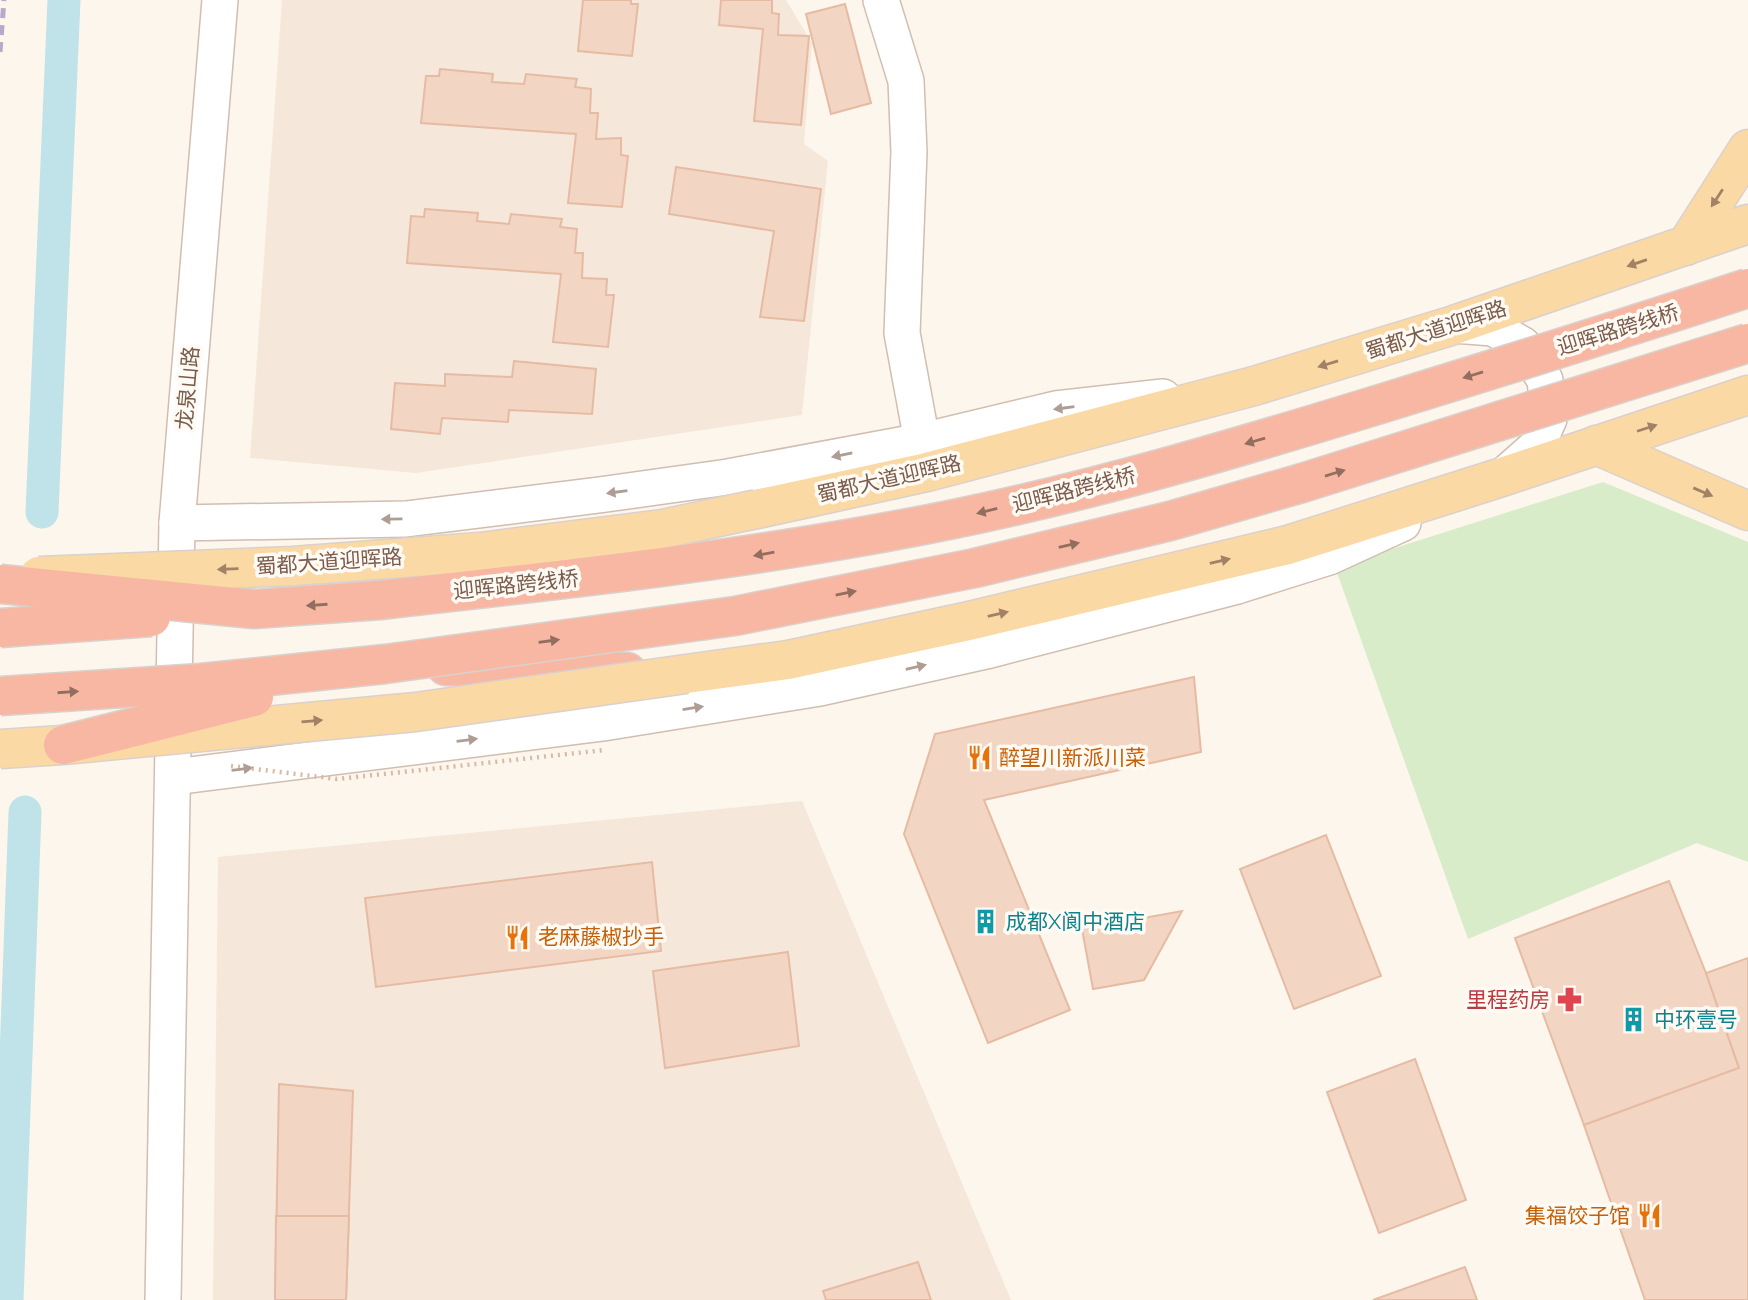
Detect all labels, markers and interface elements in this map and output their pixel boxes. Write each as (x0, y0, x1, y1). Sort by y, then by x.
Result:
one-way arrow (1710, 188, 1723, 207)
one-way arrow (1627, 258, 1648, 269)
street label: 蜀都大道迎晖路 (1362, 295, 1510, 364)
street label: 迎晖路跨线桥 (1554, 299, 1682, 360)
street label: 龙泉山路 (171, 345, 204, 431)
one-way arrow (1317, 359, 1338, 369)
one-way arrow (1462, 371, 1483, 381)
one-way arrow (1053, 403, 1075, 414)
one-way arrow (1637, 422, 1658, 433)
one-way arrow (1244, 436, 1266, 447)
street label: 蜀都大道迎晖路 (814, 450, 963, 507)
one-way arrow (831, 450, 853, 461)
street label: 迎晖路跨线桥 (1010, 462, 1138, 517)
one-way arrow (1325, 467, 1346, 477)
one-way arrow (1693, 486, 1713, 498)
one-way arrow (606, 487, 628, 498)
one-way arrow (976, 506, 998, 517)
one-way arrow (380, 514, 402, 525)
one-way arrow (1058, 540, 1080, 551)
street label: 蜀都大道迎晖路 (255, 544, 403, 579)
one-way arrow (753, 548, 775, 559)
one-way arrow (1209, 555, 1231, 566)
one-way arrow (216, 563, 238, 574)
street label: 迎晖路跨线桥 (452, 565, 580, 604)
one-way arrow (835, 588, 857, 599)
one-way arrow (306, 599, 328, 610)
one-way arrow (987, 608, 1009, 619)
one-way arrow (538, 636, 560, 647)
one-way arrow (905, 661, 927, 672)
one-way arrow (57, 686, 79, 697)
one-way arrow (682, 702, 704, 713)
one-way arrow (301, 716, 323, 727)
one-way arrow (456, 734, 478, 745)
restaurant icon: 醉望川新派川菜 (965, 744, 993, 772)
place label: 醉望川新派川菜 (999, 745, 1146, 770)
one-way arrow (231, 763, 253, 774)
building icon: 成都X阆中酒店 (972, 908, 1000, 936)
place label: 成都X阆中酒店 (1006, 909, 1145, 934)
restaurant icon: 老麻藤椒抄手 (504, 923, 532, 951)
place label: 老麻藤椒抄手 (538, 924, 664, 949)
pharmacy icon: 里程药房 (1556, 986, 1584, 1014)
place label: 里程药房 (1466, 987, 1550, 1012)
building icon: 中环壹号 (1620, 1006, 1648, 1034)
place label: 中环壹号 (1654, 1007, 1738, 1032)
restaurant icon: 集福饺子馆 (1636, 1202, 1664, 1230)
place label: 集福饺子馆 (1525, 1203, 1630, 1228)

